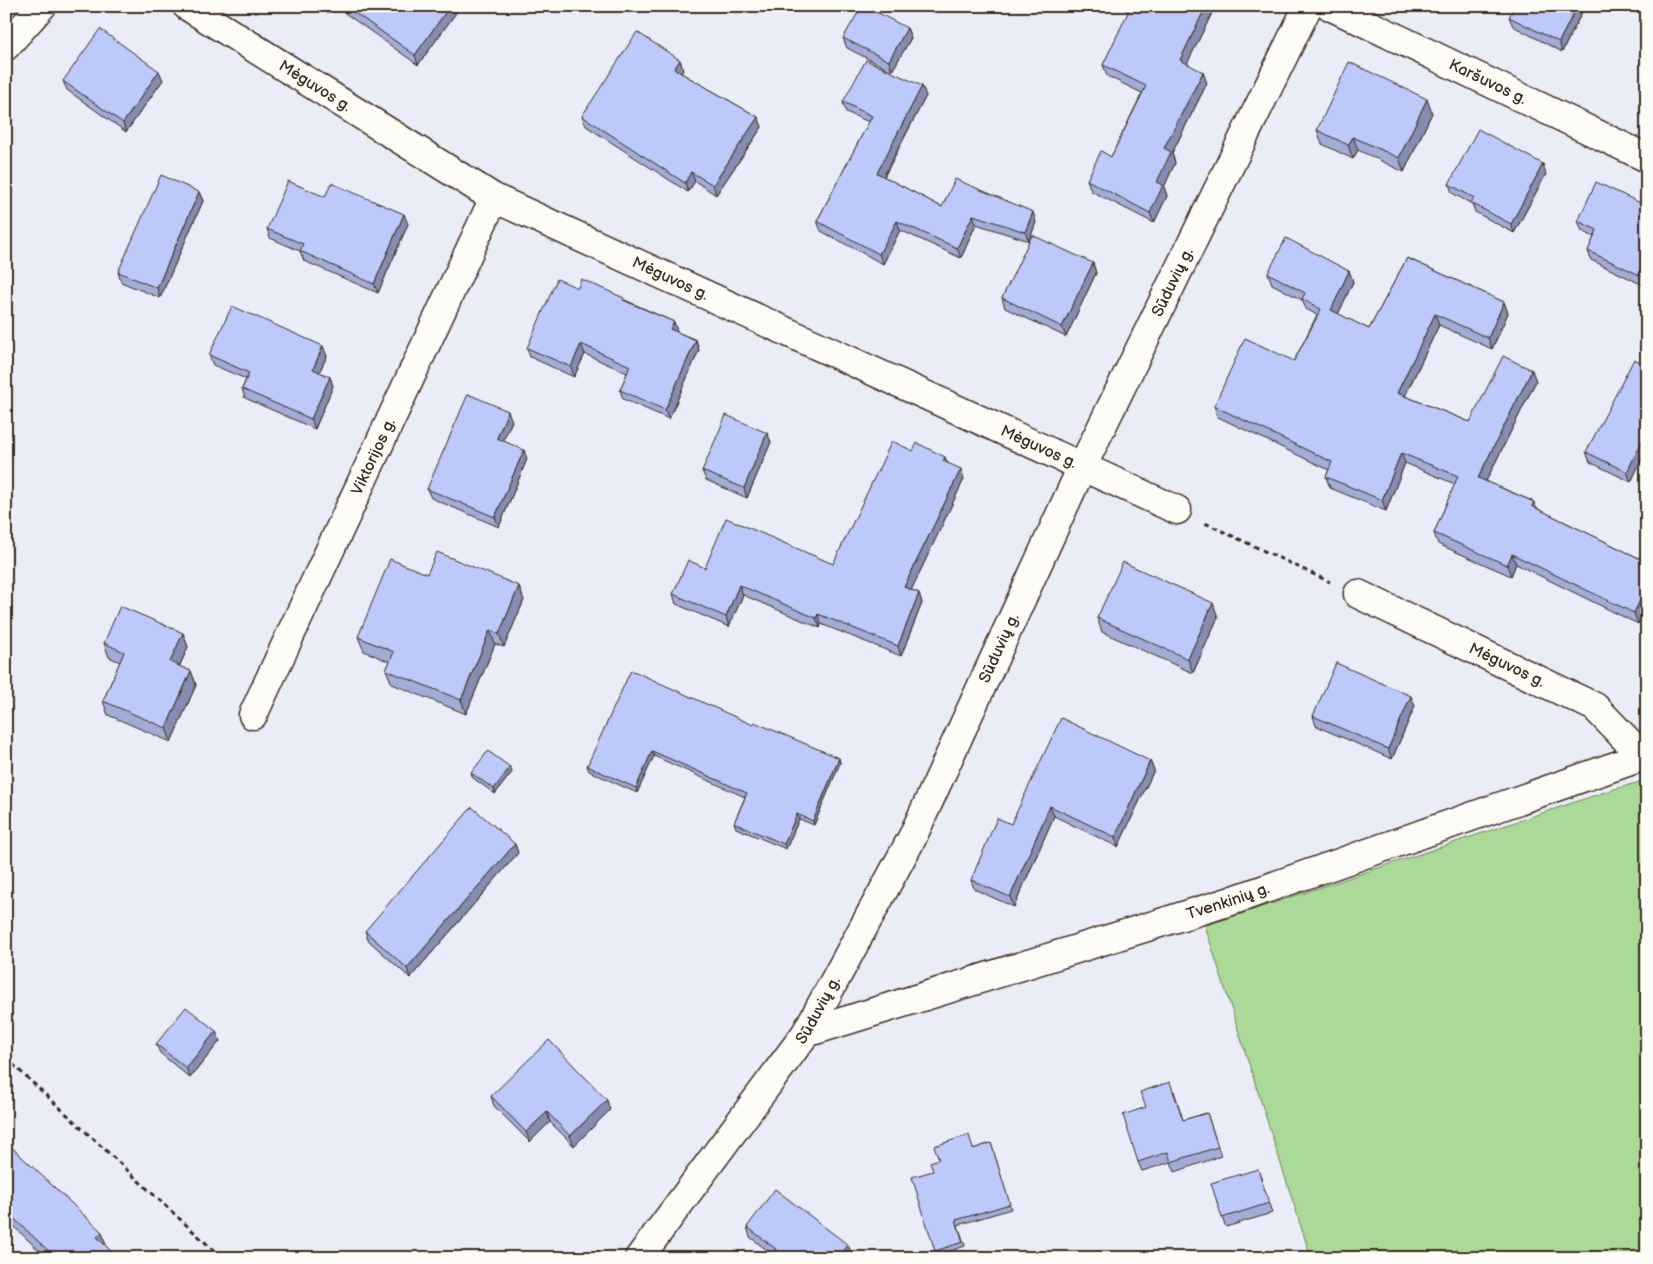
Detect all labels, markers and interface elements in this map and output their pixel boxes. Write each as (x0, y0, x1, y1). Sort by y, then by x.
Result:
street label: Karšuvos g. (1446, 55, 1530, 108)
street label: Mėguvos g. (275, 56, 355, 116)
street label: Sūduvių g. (1148, 245, 1197, 320)
street label: Mėguvos g. (629, 253, 712, 304)
street label: Viktorijos g. (347, 415, 399, 498)
street label: Mėguvos g. (998, 421, 1080, 472)
street label: Sūduvių g. (975, 610, 1023, 686)
street label: Mėguvos g. (1466, 639, 1548, 691)
street label: Tvenkinių g. (1184, 879, 1272, 924)
street label: Sūduvių g. (792, 973, 844, 1048)

